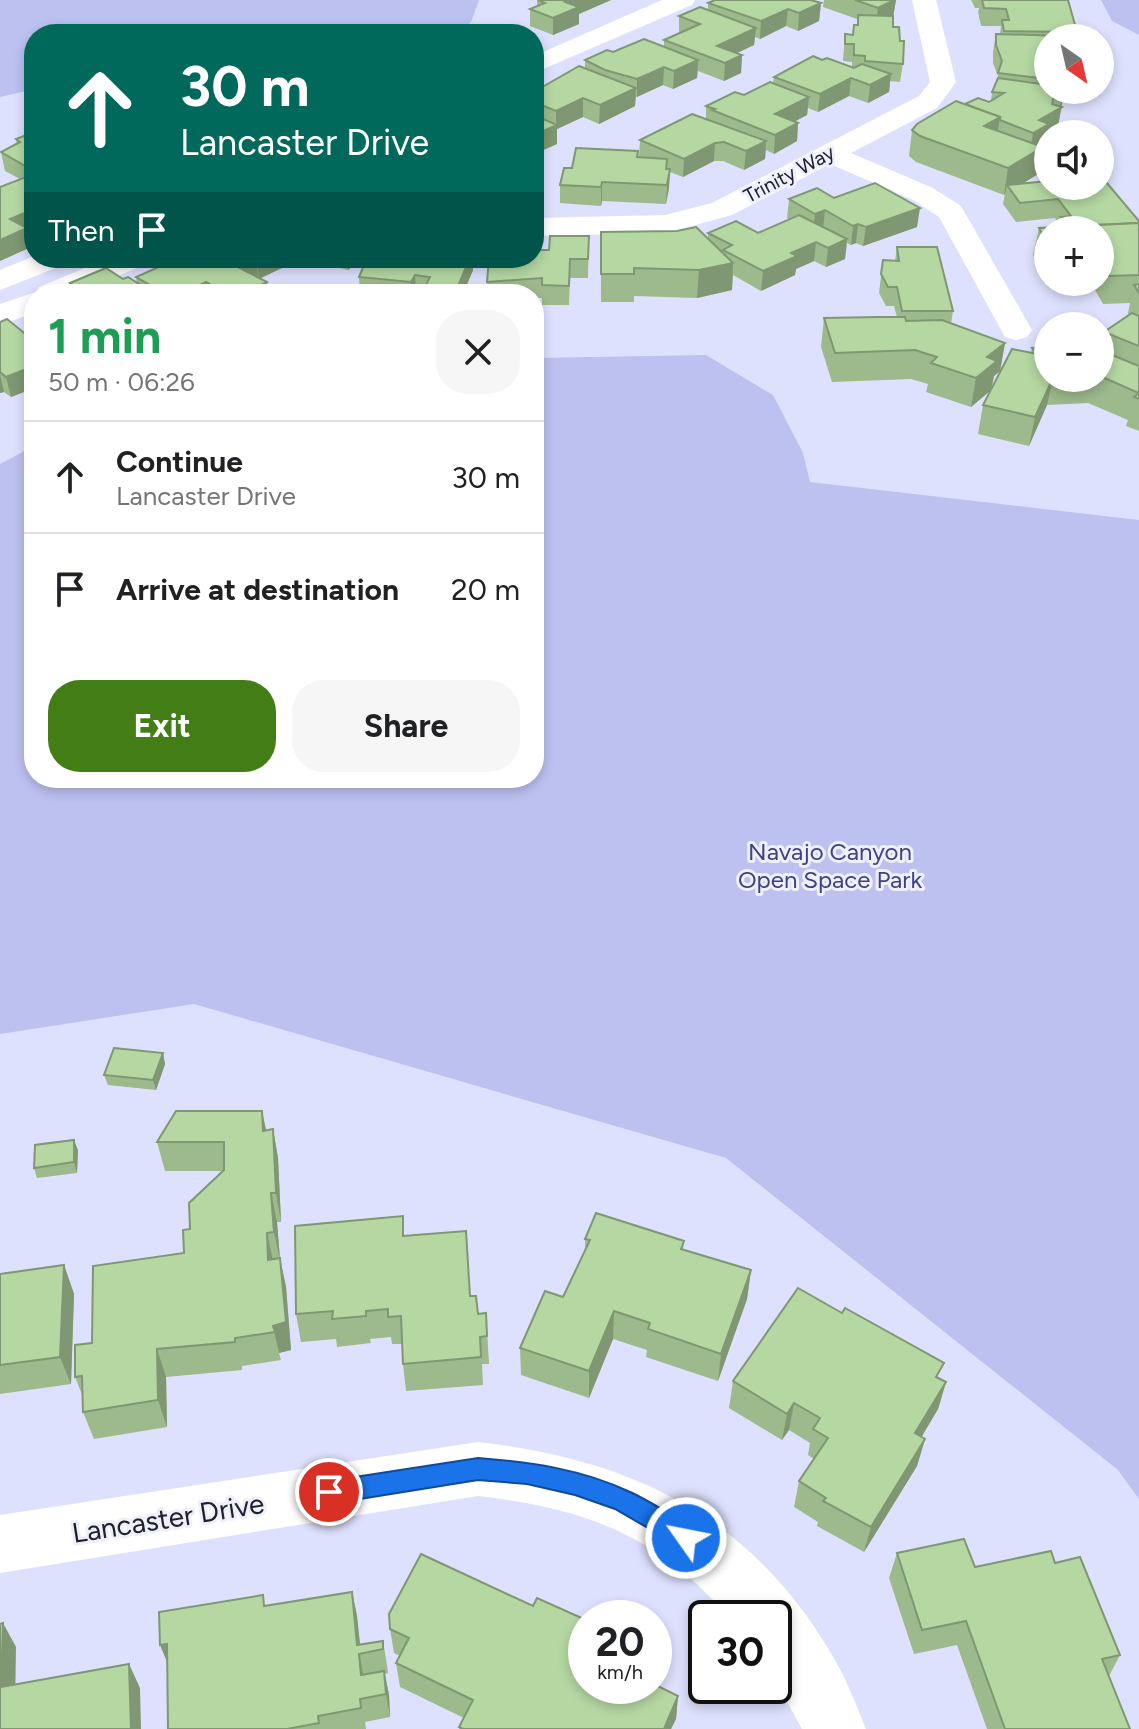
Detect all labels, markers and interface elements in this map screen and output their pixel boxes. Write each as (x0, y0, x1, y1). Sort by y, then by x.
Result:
north arrow (1034, 24, 1114, 104)
map controls (1034, 24, 1114, 392)
text: 30 m (180, 53, 310, 120)
icon: ahead (48, 56, 152, 160)
button: sound (1034, 120, 1114, 200)
text: Lancaster Drive (180, 121, 429, 164)
street label: Trinity Way (740, 140, 839, 208)
icon: arrive (130, 208, 174, 252)
text: Then (48, 212, 114, 249)
button: + (1034, 216, 1114, 296)
text: 1 min (48, 307, 161, 365)
button: close (436, 310, 520, 394)
button: − (1034, 312, 1114, 392)
text: 50 m · 06:26 (48, 366, 195, 398)
text: Continue (116, 443, 243, 480)
icon: ahead (48, 455, 92, 499)
text: 30 m (452, 459, 520, 496)
text: Lancaster Drive (116, 480, 296, 512)
icon: arrive (48, 567, 92, 611)
text: Arrive at destination (116, 571, 399, 608)
text: 20 m (451, 571, 520, 608)
button: Exit (48, 680, 276, 772)
button: Share (292, 680, 520, 772)
park label: Navajo Canyon Open Space Park (738, 837, 922, 894)
pin (295, 1458, 363, 1526)
icon: arrive (307, 1470, 351, 1514)
street label: Lancaster Drive (70, 1486, 266, 1550)
position arrow (644, 1496, 728, 1580)
speed limit sign: 30 (688, 1600, 792, 1704)
text: 20 (595, 1618, 645, 1666)
text: km/h (597, 1660, 643, 1684)

